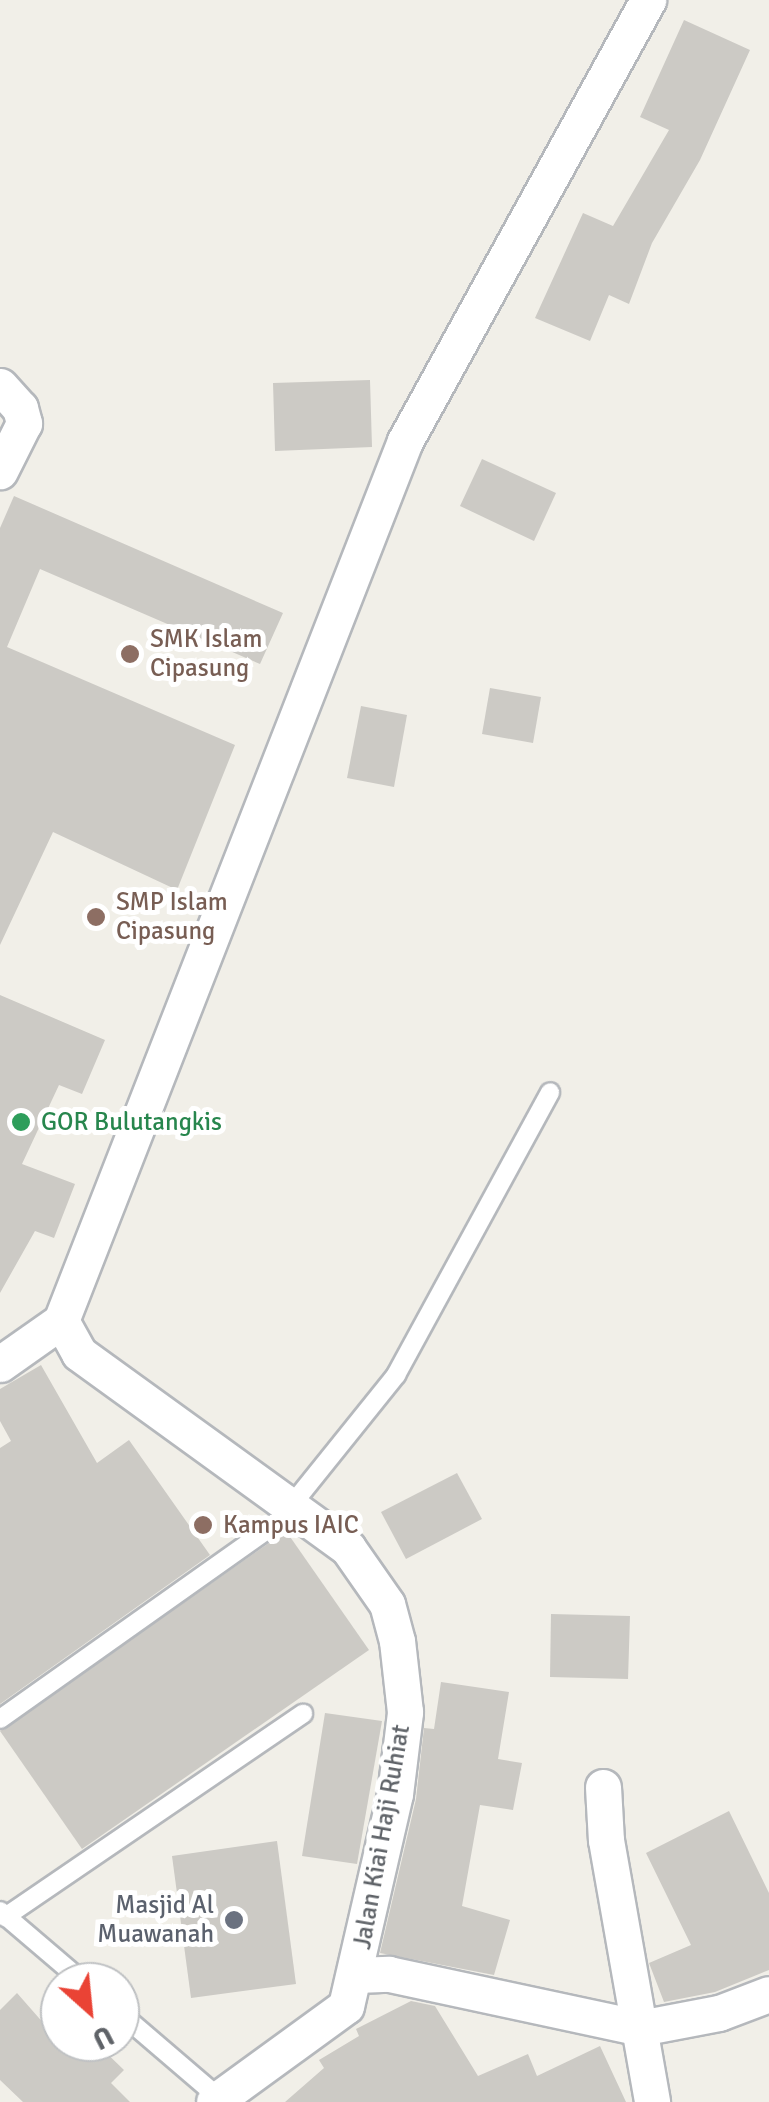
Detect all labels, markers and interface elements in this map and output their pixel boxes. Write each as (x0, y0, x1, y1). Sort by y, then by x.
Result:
place label: SMK Islam Cipasung (150, 625, 262, 684)
marker: SMK Islam Cipasung (119, 643, 141, 665)
place label: SMP Islam Cipasung (116, 888, 228, 947)
marker: SMP Islam Cipasung (85, 906, 107, 928)
place label: GOR Bulutangkis (41, 1107, 222, 1137)
marker: GOR Bulutangkis (10, 1111, 32, 1133)
place label: Kampus IAIC (223, 1510, 359, 1540)
marker: Kampus IAIC (192, 1514, 214, 1536)
street label: Jalan Kiai Haji Ruhiat (347, 1722, 417, 1952)
place label: Masjid Al Muawanah (97, 1891, 214, 1950)
marker: Masjid Al Muawanah (223, 1909, 245, 1931)
north arrow (40, 1962, 140, 2062)
text: U (87, 2018, 119, 2056)

